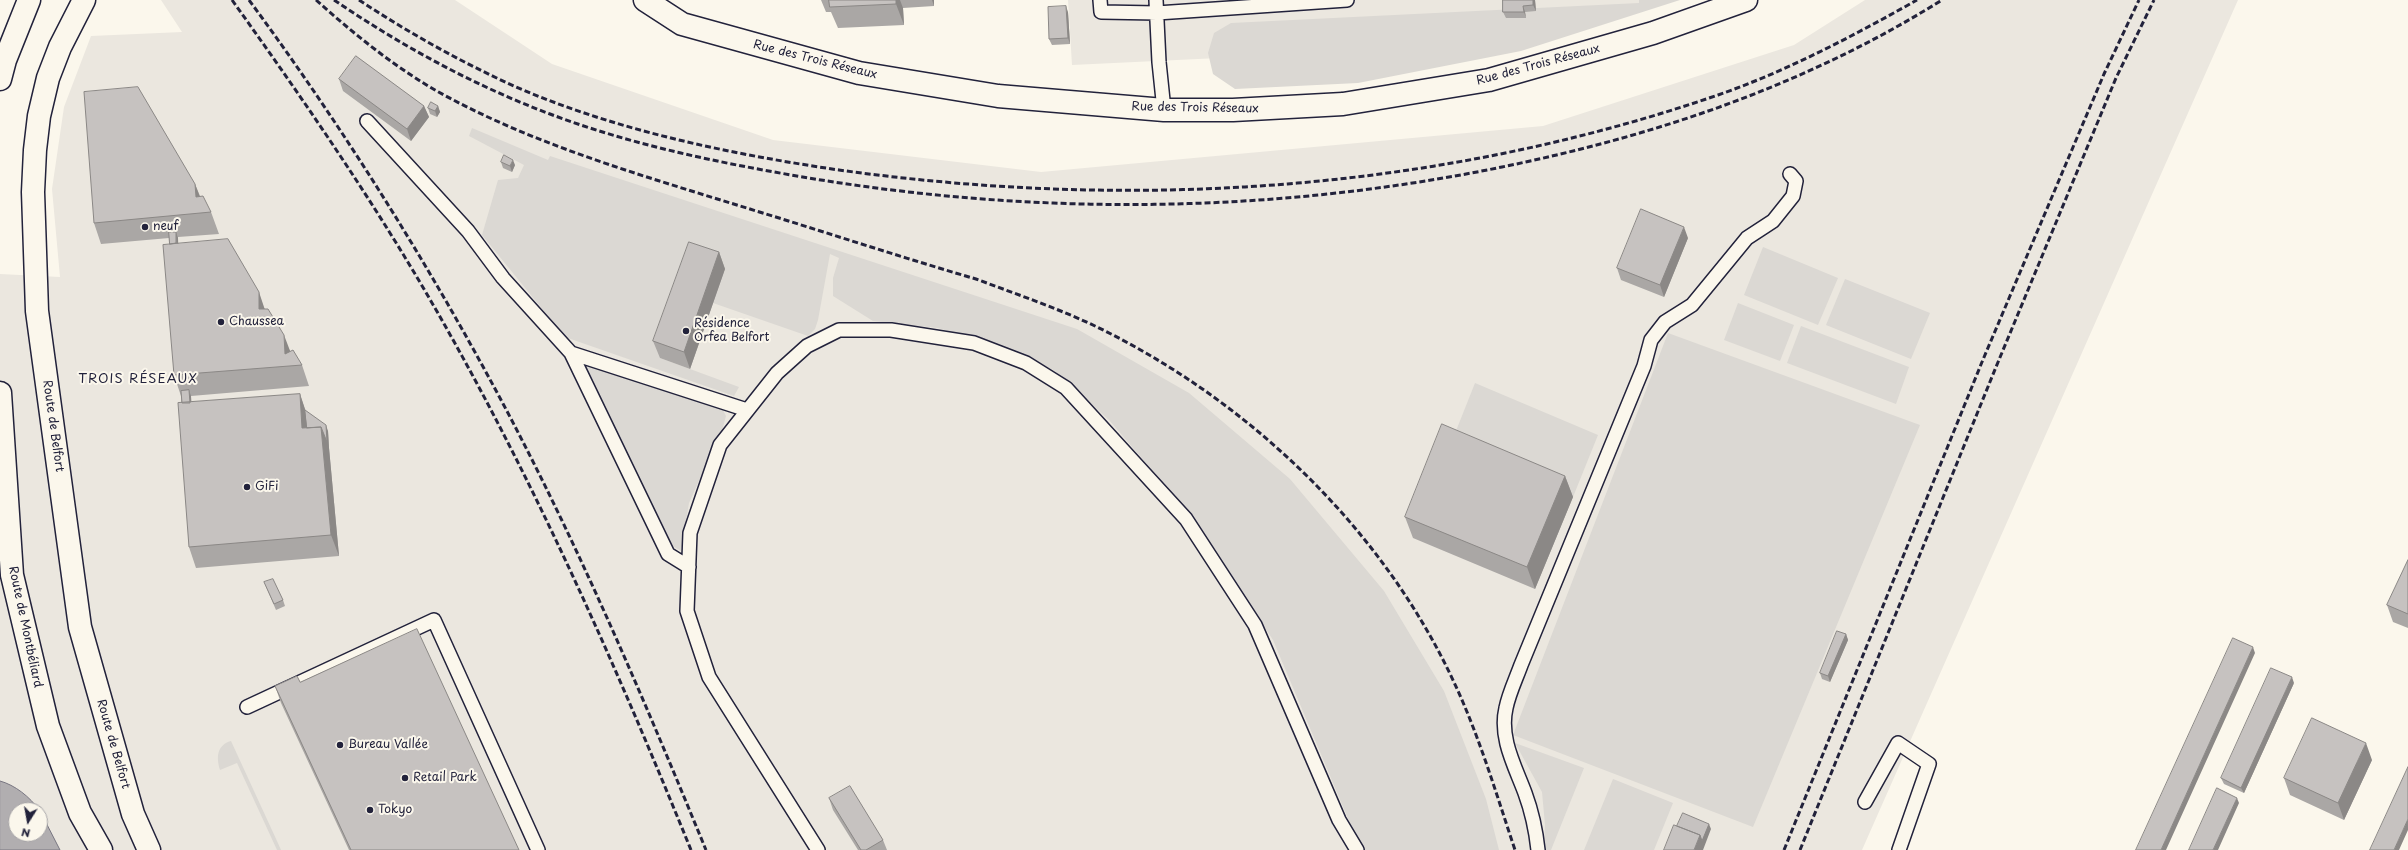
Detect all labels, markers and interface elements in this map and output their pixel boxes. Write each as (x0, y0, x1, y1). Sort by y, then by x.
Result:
street label: Rue des Trois Réseaux (752, 38, 878, 82)
street label: Rue des Trois Réseaux (1475, 42, 1601, 88)
street label: Rue des Trois Réseaux (1131, 100, 1259, 116)
place label: neuf (153, 220, 178, 234)
marker: neuf (140, 222, 150, 232)
place label: Chaussea (229, 315, 284, 329)
marker: Chaussea (216, 317, 226, 327)
place label: Résidence Orfea Belfort (694, 317, 770, 345)
marker: Résidence Orfea Belfort (681, 326, 691, 336)
district label: TROIS RÉSEAUX (79, 371, 197, 387)
street label: Route de Belfort (39, 379, 67, 473)
place label: GiFi (255, 480, 278, 494)
marker: GiFi (242, 482, 252, 492)
street label: Route de Montbéliard (5, 565, 45, 689)
street label: Route de Belfort (93, 697, 133, 791)
place label: Bureau Vallée (348, 738, 428, 752)
marker: Bureau Vallée (335, 740, 345, 750)
place label: Retail Park (413, 771, 477, 785)
marker: Retail Park (400, 773, 410, 783)
north arrow (8, 802, 48, 842)
place label: Tokyo (378, 803, 412, 817)
marker: Tokyo (365, 805, 375, 815)
text: N (20, 824, 32, 842)

